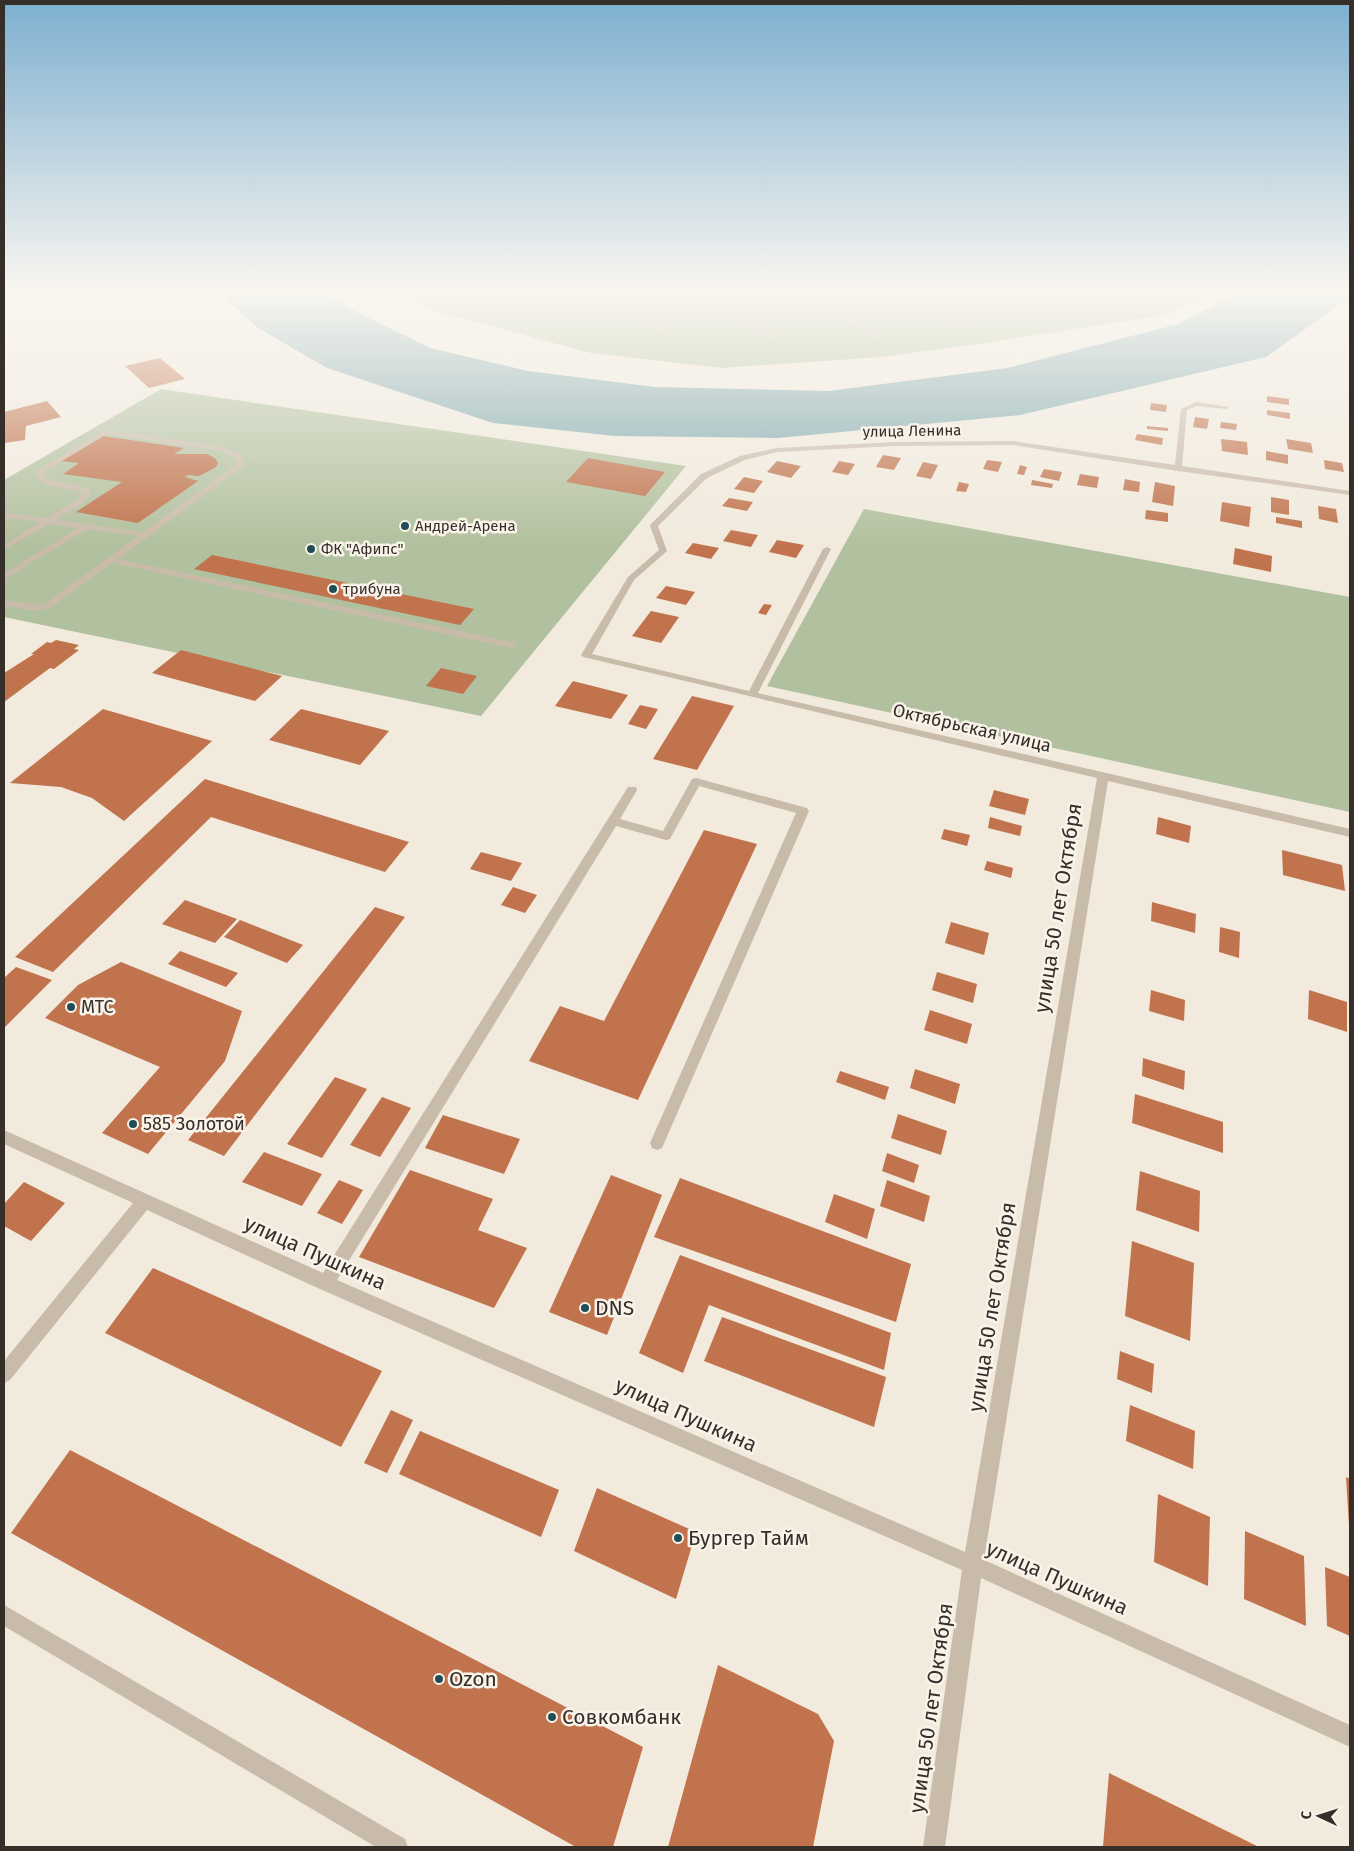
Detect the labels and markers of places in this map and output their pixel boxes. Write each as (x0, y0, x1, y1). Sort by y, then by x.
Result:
place label: Андрей-Арена (415, 517, 516, 535)
marker: Андрей-Арена (399, 520, 411, 532)
place label: ФК "Афипс" (321, 540, 404, 558)
marker: ФК "Афипс" (305, 543, 317, 555)
place label: трибуна (343, 580, 401, 598)
marker: трибуна (327, 583, 339, 595)
place label: МТС (81, 996, 114, 1018)
marker: МТС (65, 1001, 77, 1013)
place label: 585 Золотой (143, 1113, 245, 1135)
marker: 585 Золотой (127, 1118, 139, 1130)
place label: DNS (595, 1295, 634, 1321)
marker: DNS (579, 1302, 591, 1314)
place label: Бургер Тайм (688, 1525, 809, 1551)
marker: Бургер Тайм (672, 1532, 684, 1544)
place label: Ozon (449, 1666, 497, 1692)
marker: Ozon (433, 1673, 445, 1685)
place label: Совкомбанк (562, 1704, 681, 1730)
marker: Совкомбанк (546, 1711, 558, 1723)

